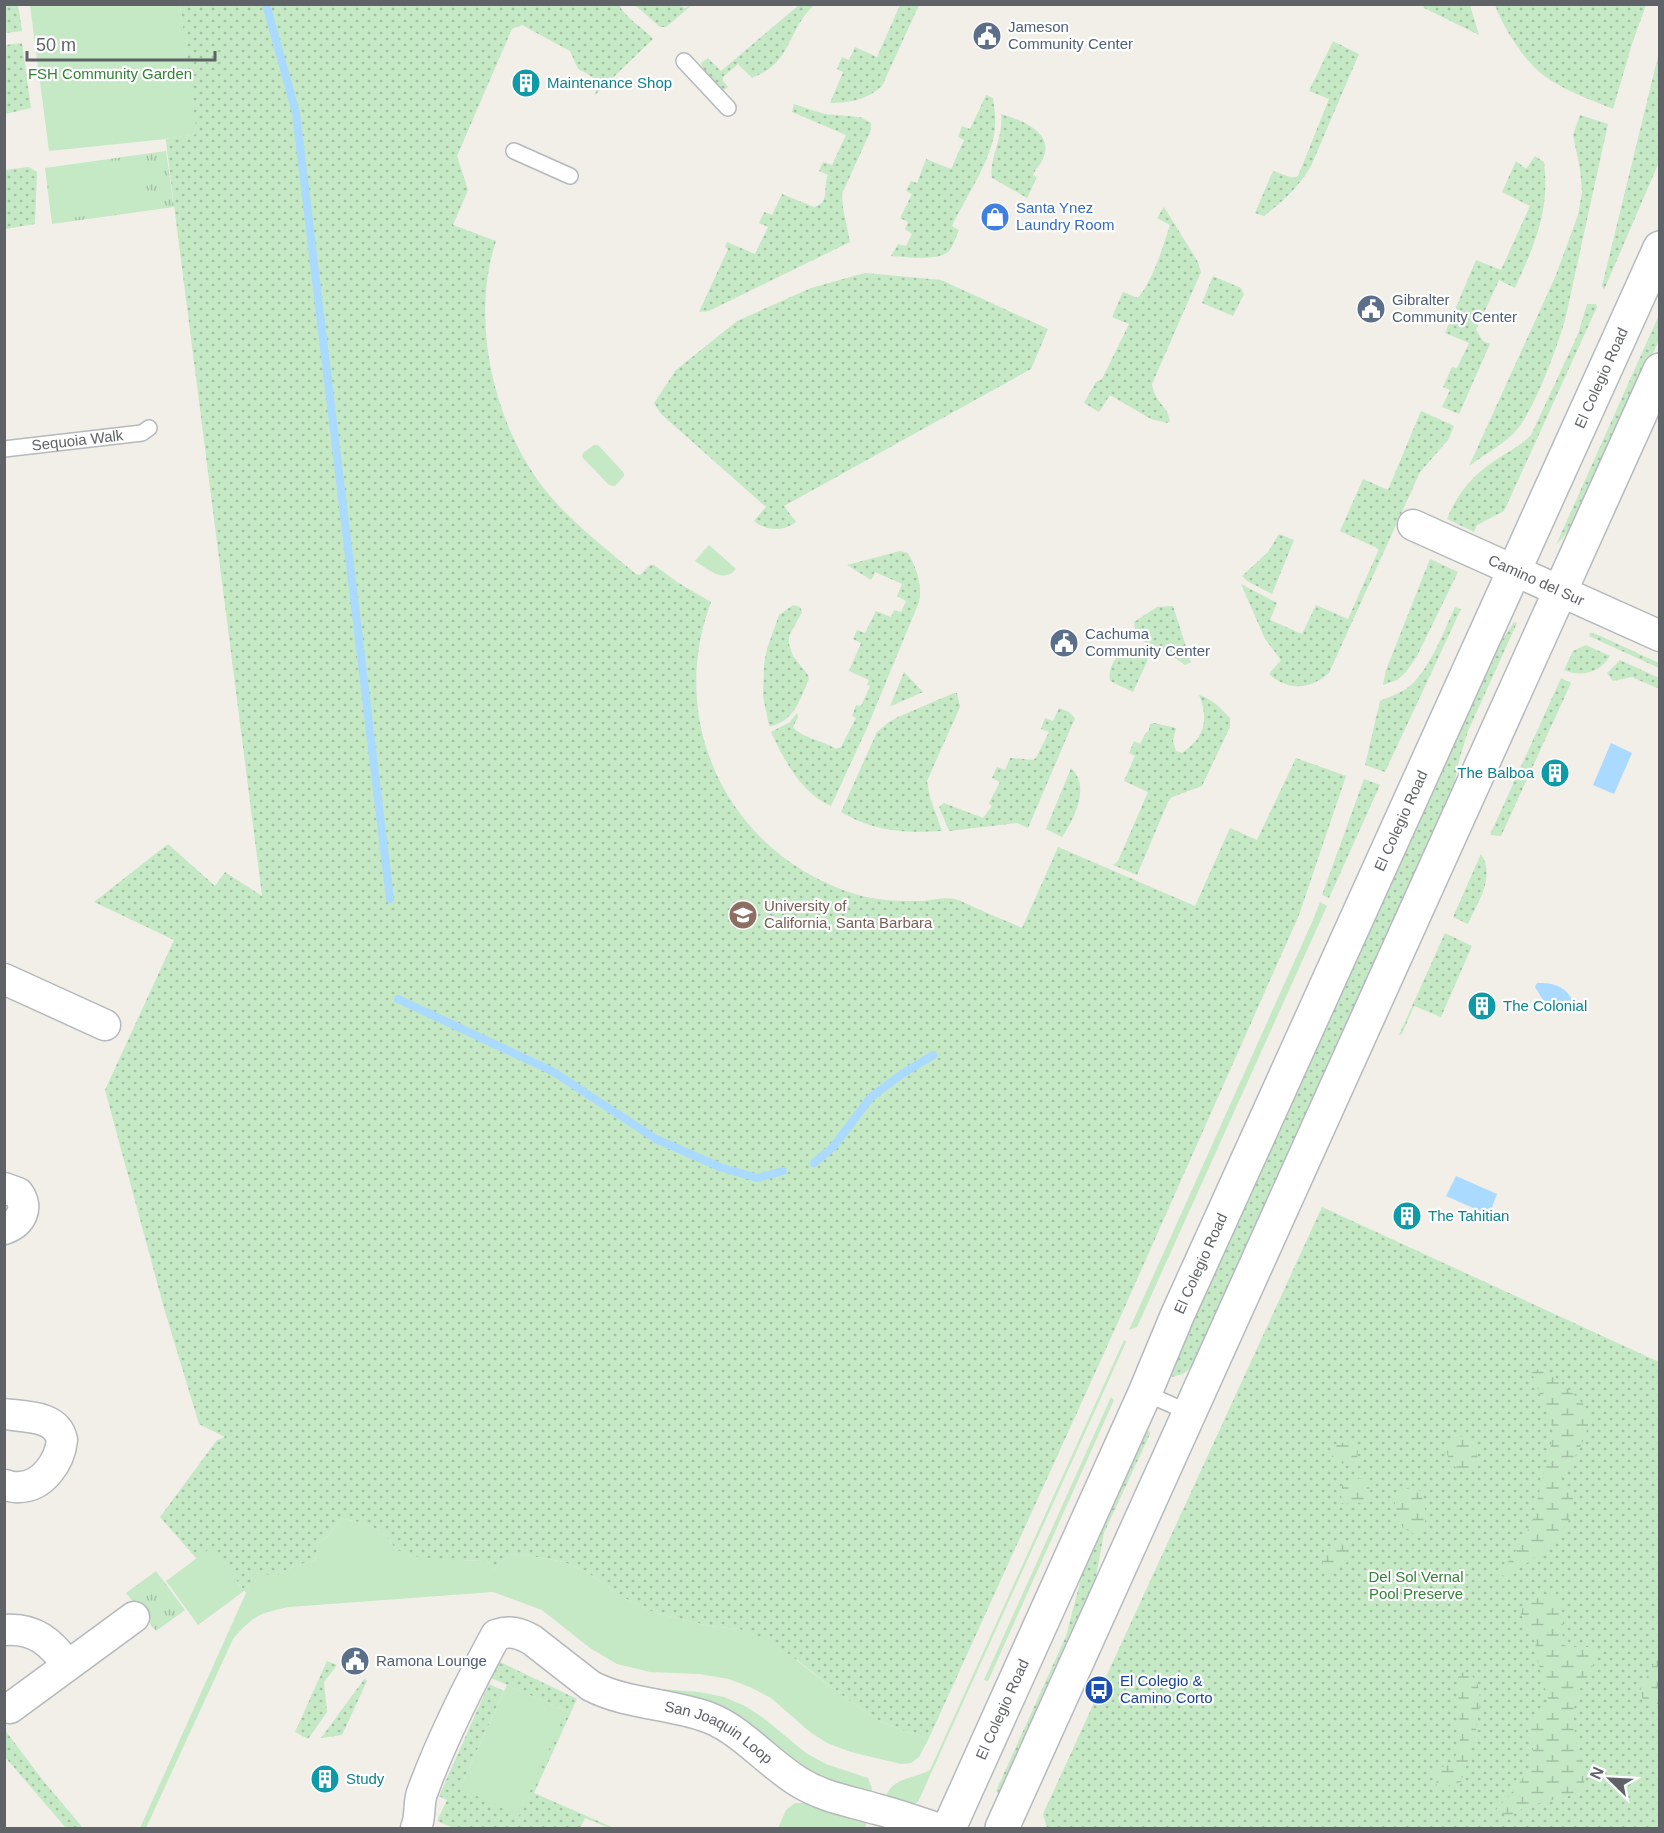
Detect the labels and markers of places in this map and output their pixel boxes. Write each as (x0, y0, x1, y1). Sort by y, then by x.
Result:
place label: Jameson Community Center (1008, 18, 1133, 52)
public building icon: Jameson Community Center (971, 20, 1003, 52)
building icon: Maintenance Shop (510, 67, 542, 99)
place label: Maintenance Shop (547, 74, 672, 91)
place label: Santa Ynez Laundry Room (1016, 199, 1114, 233)
shop icon: Santa Ynez Laundry Room (979, 201, 1011, 233)
place label: Gibralter Community Center (1392, 291, 1517, 325)
public building icon: Gibralter Community Center (1355, 293, 1387, 325)
place label: Cachuma Community Center (1085, 625, 1210, 659)
public building icon: Cachuma Community Center (1048, 627, 1080, 659)
building icon: The Balboa (1539, 757, 1571, 789)
place label: The Balboa (1457, 764, 1535, 781)
place label: University of California, Santa Barbara (764, 897, 933, 931)
school or university icon: University of California, Santa Barbara (727, 899, 759, 931)
building icon: The Colonial (1466, 990, 1498, 1022)
place label: The Colonial (1503, 997, 1587, 1014)
building icon: The Tahitian (1391, 1200, 1423, 1232)
place label: The Tahitian (1428, 1207, 1509, 1224)
public building icon: Ramona Lounge (339, 1645, 371, 1677)
place label: Ramona Lounge (376, 1652, 487, 1669)
place label: El Colegio & Camino Corto (1120, 1672, 1213, 1706)
bus stop icon: El Colegio & Camino Corto (1083, 1674, 1115, 1706)
building icon: Study (309, 1763, 341, 1795)
place label: Study (346, 1770, 385, 1787)

